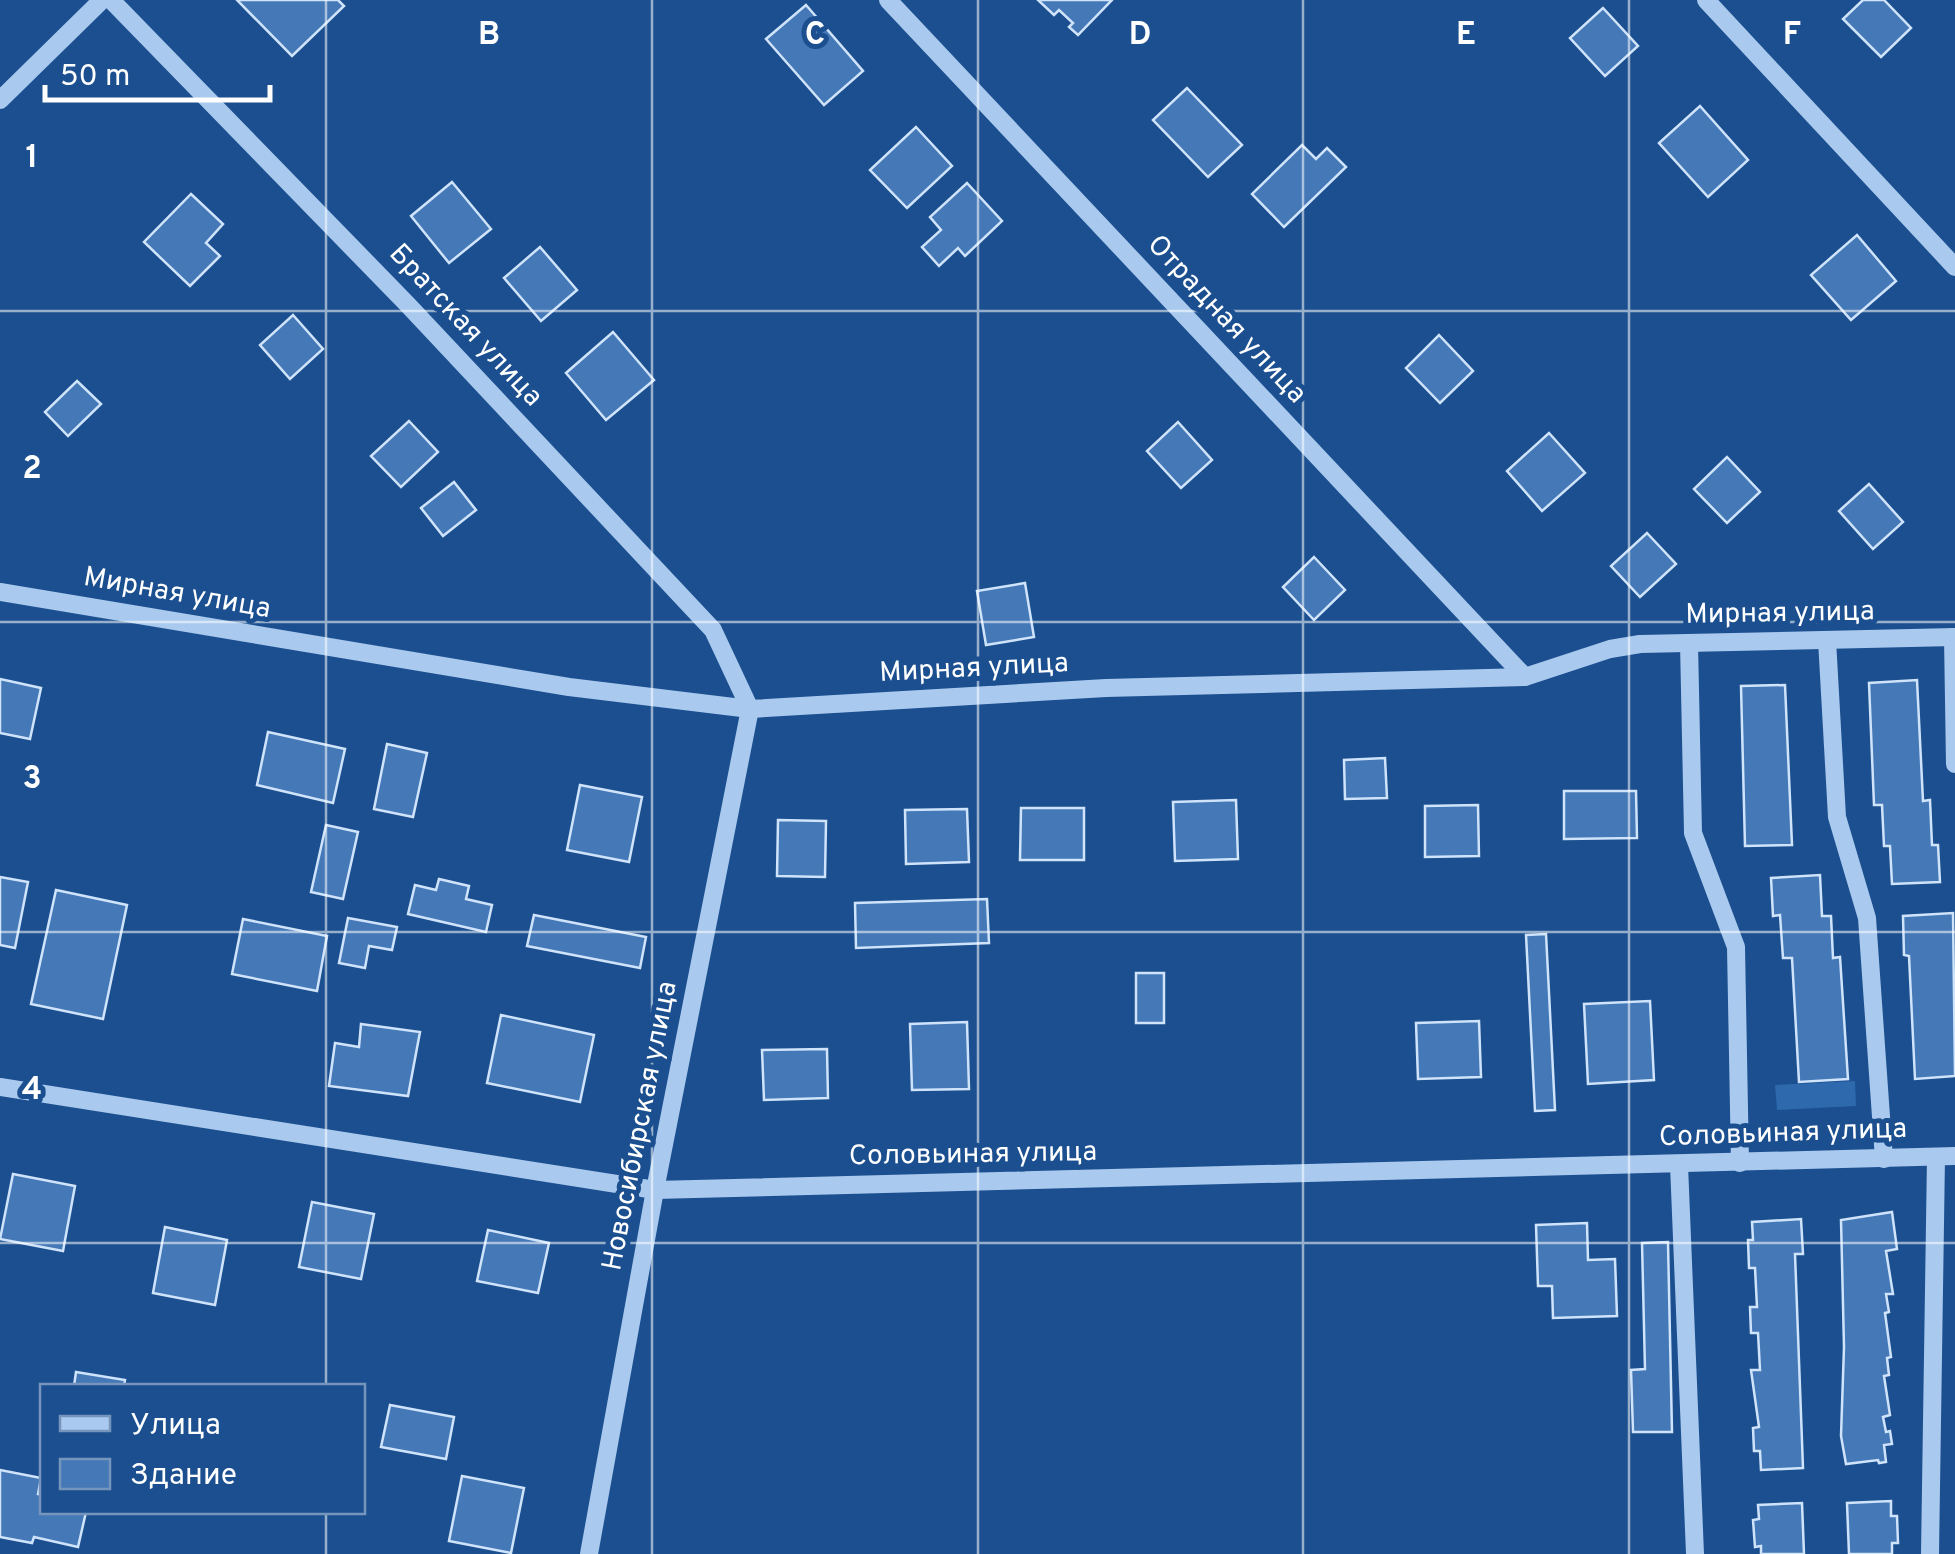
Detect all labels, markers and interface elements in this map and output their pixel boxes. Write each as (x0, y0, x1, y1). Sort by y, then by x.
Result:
text: B (478, 16, 500, 56)
text: C (805, 16, 825, 56)
text: D (1129, 16, 1151, 56)
text: E (1456, 16, 1476, 56)
text: F (1783, 16, 1801, 56)
scale bar (45, 40, 270, 102)
text: 50 m (60, 59, 130, 96)
text: 1 (26, 139, 38, 179)
street label: Отрадная улица (1139, 228, 1313, 412)
street label: Братская улица (380, 237, 550, 415)
text: 2 (22, 450, 42, 490)
street label: Мирная улица (81, 560, 273, 628)
street label: Мирная улица (1685, 594, 1875, 634)
street label: Мирная улица (878, 646, 1070, 692)
text: 3 (22, 760, 42, 800)
street label: Новосибирская улица (595, 978, 687, 1274)
text: 4 (22, 1071, 42, 1111)
street label: Соловьиная улица (1658, 1112, 1908, 1156)
street label: Соловьиная улица (849, 1135, 1097, 1175)
legend (40, 1384, 365, 1514)
text: Улица (130, 1408, 221, 1445)
text: Здание (130, 1458, 237, 1495)

